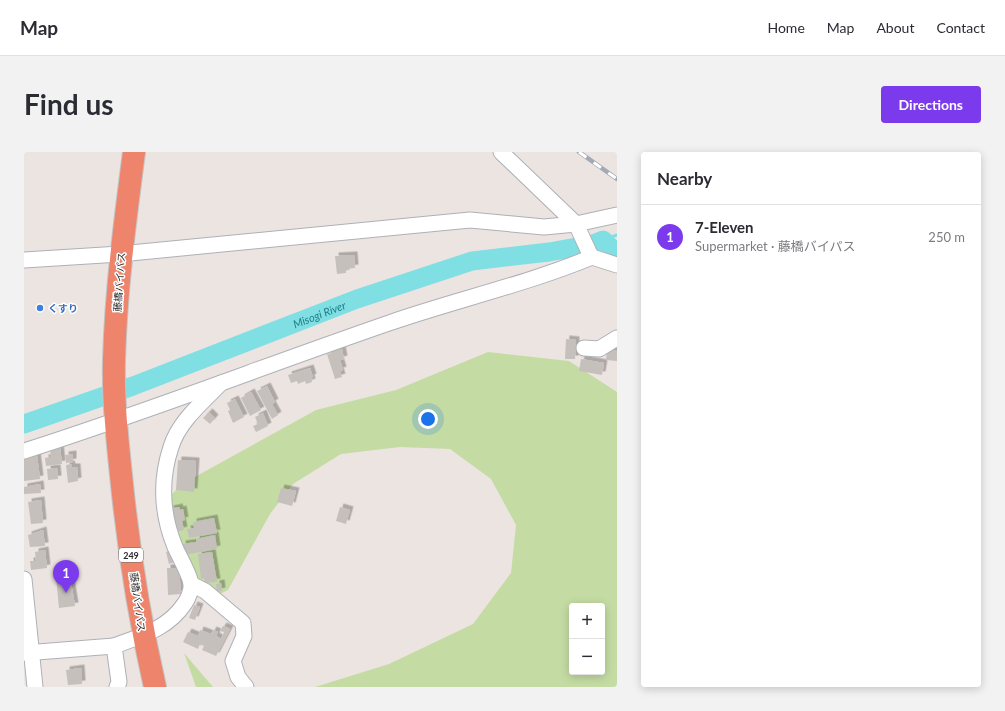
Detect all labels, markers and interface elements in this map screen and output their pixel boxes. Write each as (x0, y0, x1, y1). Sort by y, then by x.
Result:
text: Map (20, 16, 58, 39)
text: Home (767, 19, 805, 36)
text: Map (827, 19, 854, 36)
text: About (876, 19, 914, 36)
text: Contact (936, 19, 985, 36)
button: Directions (881, 86, 981, 123)
text: Find us (24, 87, 114, 121)
text: Nearby (657, 168, 712, 189)
text: 7-Eleven (695, 218, 754, 236)
text: 1 (666, 229, 674, 245)
text: 250 m (928, 229, 965, 245)
text: Supermarket · 藤橋バイパス (695, 238, 855, 254)
street label: 藤橋バイパス (111, 252, 127, 312)
water label: Misogi River (291, 298, 347, 330)
place label: くすり (48, 302, 78, 314)
marker: くすり (35, 303, 45, 313)
your location (418, 409, 438, 429)
road number: 249 (119, 548, 143, 562)
pin: 1 (53, 560, 79, 593)
street label: 藤橋バイパス (128, 572, 148, 632)
map controls (569, 603, 605, 675)
button: + (569, 603, 605, 639)
button: − (569, 639, 605, 675)

